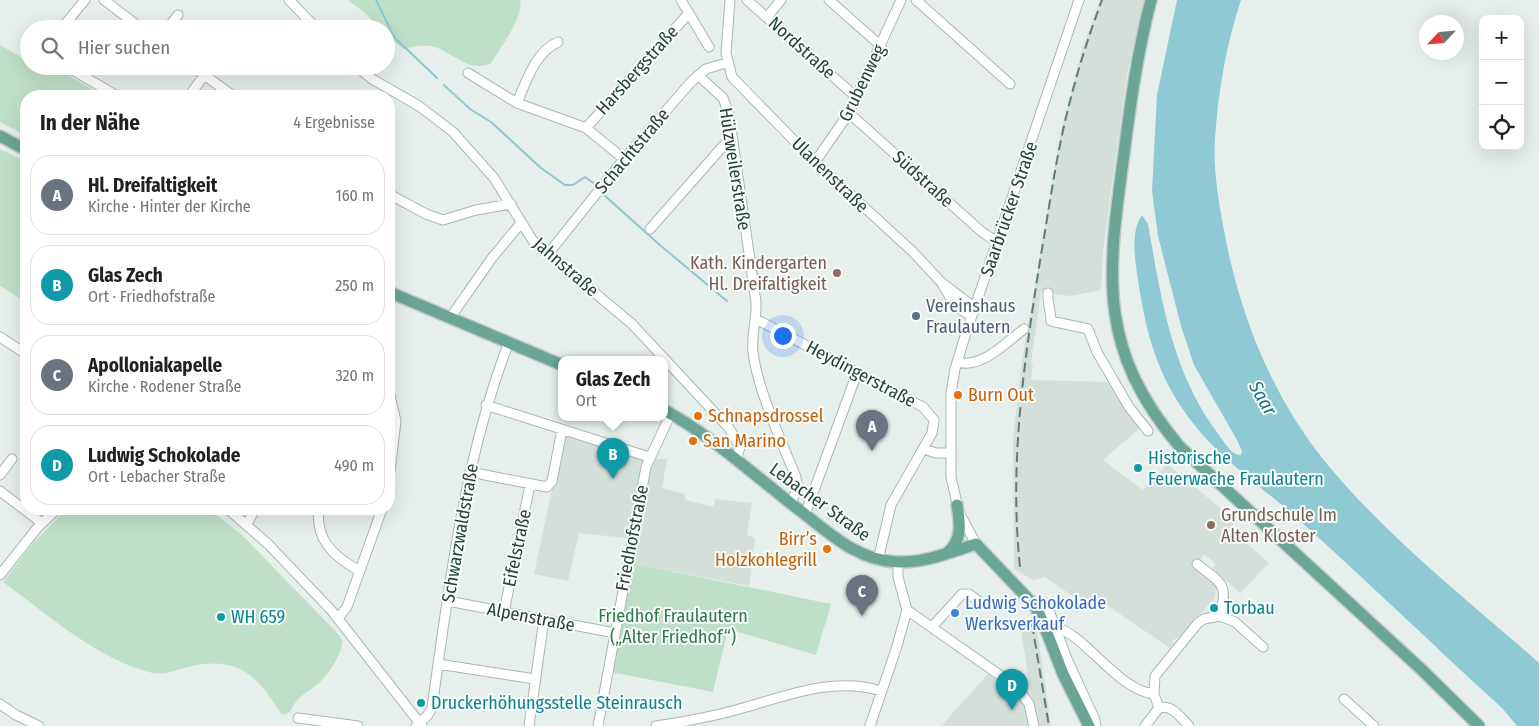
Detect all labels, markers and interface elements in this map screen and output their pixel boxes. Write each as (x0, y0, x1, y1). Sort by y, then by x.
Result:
street label: Nordstraße (764, 12, 840, 84)
north arrow (1419, 15, 1464, 60)
map controls (1479, 15, 1524, 150)
button: + (1479, 15, 1524, 60)
search box (20, 20, 395, 75)
street label: Harsbergstraße (591, 21, 683, 119)
icon: search (38, 34, 66, 62)
text: Hier suchen (78, 36, 170, 59)
street label: Grubenweg (834, 40, 890, 125)
button: − (1479, 60, 1524, 105)
street label: Schachtstraße (590, 104, 674, 198)
button: locate (1479, 105, 1524, 150)
street label: Hülzweilerstraße (714, 106, 756, 232)
text: In der Nähe (40, 110, 140, 136)
text: 4 Ergebnisse (293, 113, 375, 132)
street label: Ulanenstraße (787, 133, 873, 217)
street label: Saarbrücker Straße (976, 139, 1042, 279)
street label: Südstraße (888, 146, 958, 212)
text: Hl. Dreifaltigkeit (88, 174, 217, 197)
text: A (53, 186, 61, 205)
text: 160 m (335, 186, 374, 205)
text: Kirche · Hinter der Kirche (88, 197, 251, 216)
street label: Jahnstraße (529, 233, 603, 301)
place label: Kath. Kindergarten Hl. Dreifaltigkeit (690, 252, 827, 295)
text: Glas Zech (88, 264, 163, 287)
marker: Kath. Kindergarten Hl. Dreifaltigkeit (831, 267, 843, 279)
text: B (53, 276, 61, 295)
text: 250 m (335, 276, 374, 295)
text: Ort · Friedhofstraße (88, 287, 215, 306)
place label: Vereinshaus Fraulautern (926, 295, 1016, 338)
marker: Vereinshaus Fraulautern (910, 310, 922, 322)
your location (770, 323, 796, 349)
street label: Heydingerstraße (802, 336, 920, 412)
text: Apolloniakapelle (88, 354, 222, 377)
popup (558, 356, 668, 421)
text: C (53, 366, 61, 385)
text: 320 m (335, 366, 374, 385)
text: Glas Zech (576, 368, 650, 391)
water label: Saar (1244, 376, 1283, 420)
text: Kirche · Rodener Straße (88, 377, 241, 396)
place label: Burn Out (968, 384, 1034, 406)
marker: Burn Out (952, 389, 964, 401)
text: Ort (576, 391, 597, 410)
place label: Schnapsdrossel (708, 405, 824, 427)
marker: Schnapsdrossel (692, 410, 704, 422)
pin: A (856, 410, 888, 451)
place label: San Marino (703, 430, 786, 452)
marker: San Marino (687, 435, 699, 447)
pin: B (597, 438, 629, 479)
text: Ludwig Schokolade (88, 444, 240, 467)
place label: Historische Feuerwache Fraulautern (1148, 447, 1324, 490)
text: D (52, 456, 62, 475)
text: 490 m (334, 456, 374, 475)
street label: Lebacher Straße (765, 458, 875, 546)
street label: Schwarzwaldstraße (437, 462, 483, 604)
marker: Historische Feuerwache Fraulautern (1132, 462, 1144, 474)
text: Ort · Lebacher Straße (88, 467, 226, 486)
street label: Friedhofstraße (611, 483, 653, 593)
place label: Grundschule Im Alten Kloster (1221, 504, 1337, 547)
street label: Eifelstraße (498, 507, 536, 589)
marker: Grundschule Im Alten Kloster (1205, 519, 1217, 531)
place label: Birr’s Holzkohlegrill (715, 528, 817, 571)
marker: Birr’s Holzkohlegrill (821, 543, 833, 555)
pin: C (846, 575, 878, 616)
place label: Ludwig Schokolade Werksverkauf (965, 592, 1106, 635)
place label: Torbau (1224, 597, 1275, 619)
street label: Alpenstraße (485, 598, 577, 636)
marker: Torbau (1208, 602, 1220, 614)
park label: Friedhof Fraulautern („Alter Friedhof“) (598, 605, 748, 648)
place label: WH 659 (231, 606, 285, 628)
marker: Ludwig Schokolade Werksverkauf (949, 607, 961, 619)
marker: WH 659 (215, 611, 227, 623)
pin: D (996, 669, 1028, 710)
place label: Druckerhöhungsstelle Steinrausch (431, 692, 682, 714)
marker: Druckerhöhungsstelle Steinrausch (415, 697, 427, 709)

